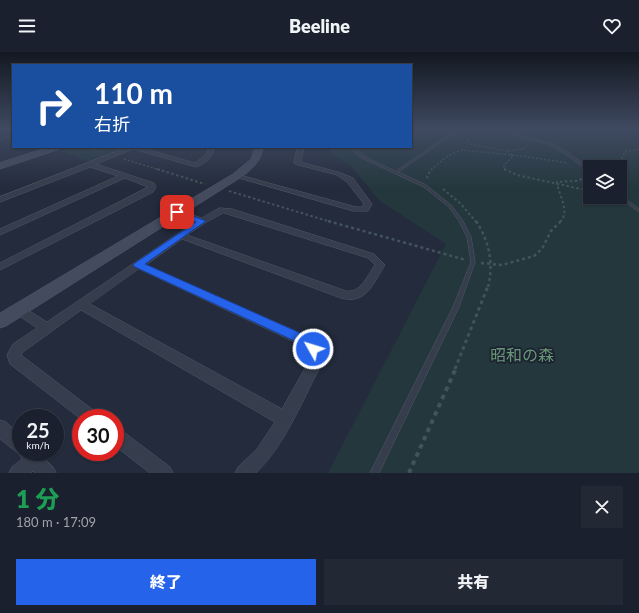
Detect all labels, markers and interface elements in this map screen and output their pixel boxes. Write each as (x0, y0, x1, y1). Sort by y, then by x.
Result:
icon: menu (16, 15, 38, 37)
text: Beeline (289, 15, 350, 37)
icon: heart (601, 15, 623, 37)
text: 110 m (94, 76, 173, 110)
icon: right (28, 80, 80, 132)
text: 右折 (94, 113, 130, 135)
map controls (583, 160, 627, 204)
button: layers (583, 160, 627, 204)
pin (160, 195, 194, 229)
icon: arrive (166, 201, 188, 223)
position arrow (292, 328, 334, 370)
park label: 昭和の森 (490, 345, 554, 364)
speed limit sign: 30 (72, 409, 124, 461)
text: 25 (26, 418, 50, 442)
text: km/h (26, 439, 50, 451)
text: 1 分 (16, 484, 59, 513)
button: close (581, 486, 623, 528)
text: 180 m · 17:09 (16, 514, 96, 530)
button: 終了 (16, 559, 316, 605)
button: 共有 (324, 559, 623, 605)

